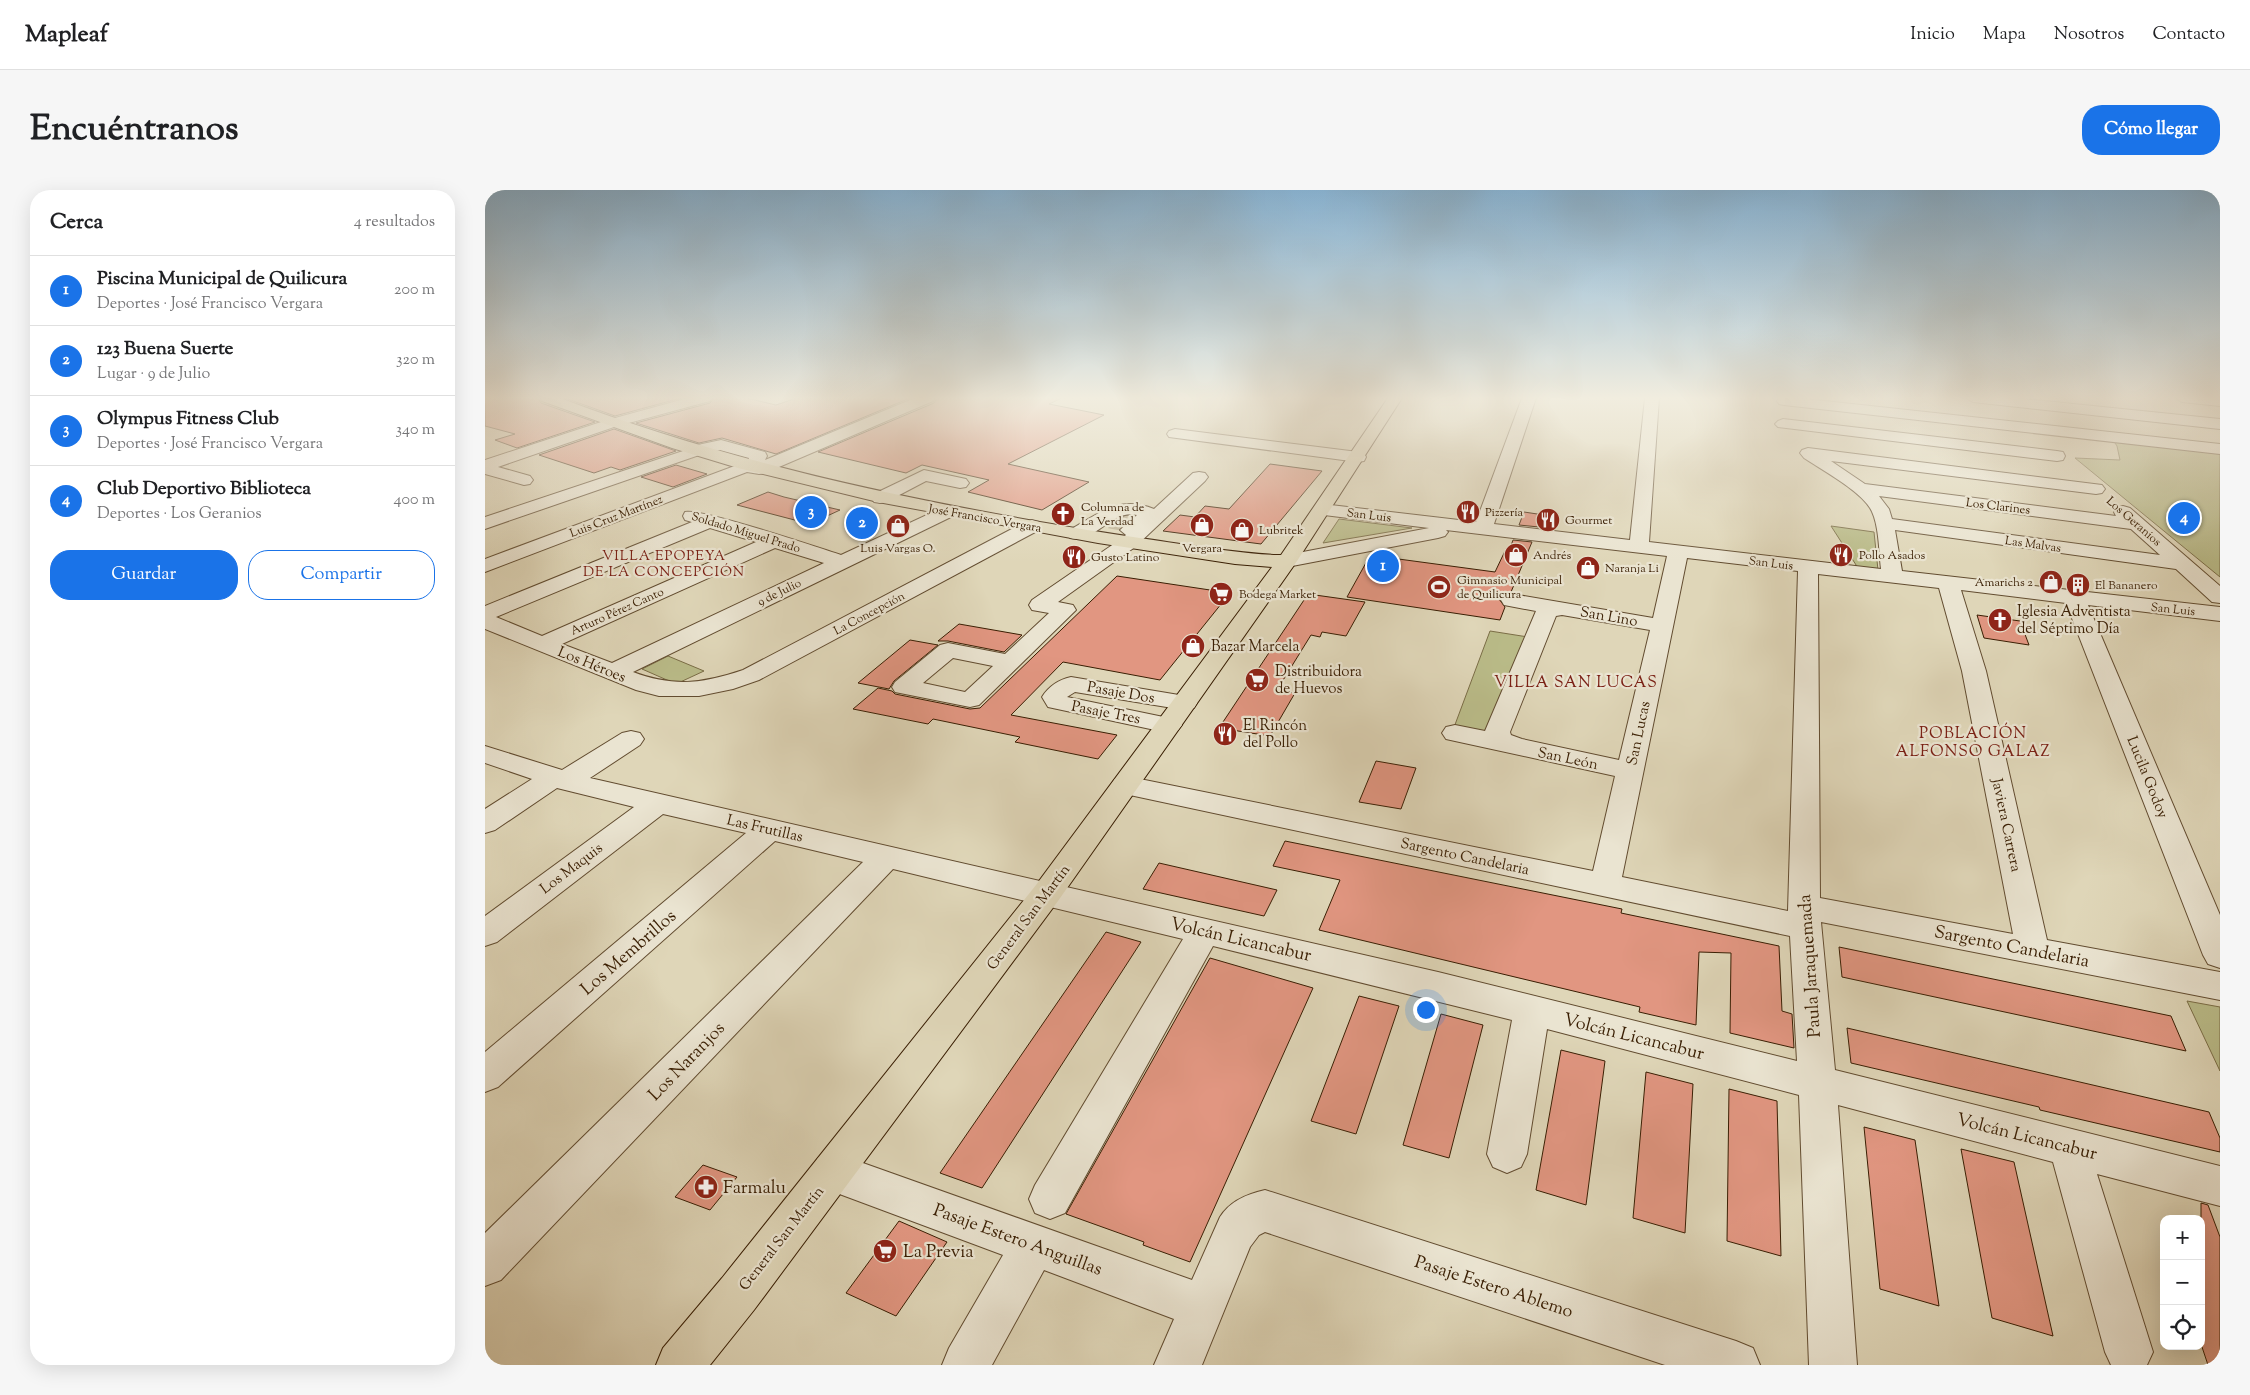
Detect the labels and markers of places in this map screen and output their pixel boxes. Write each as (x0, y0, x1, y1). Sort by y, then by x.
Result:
pin: 3 (795, 493, 827, 531)
place label: Columna de La Verdad (1081, 499, 1145, 531)
restaurant icon: Pizzería (1455, 499, 1481, 525)
pin: 4 (2168, 499, 2200, 537)
church icon: Columna de La Verdad (1050, 501, 1076, 527)
pin: 2 (846, 504, 878, 542)
place label: Pizzería (1485, 504, 1524, 522)
restaurant icon: Gourmet (1535, 507, 1561, 533)
shop icon: Vergara (1189, 512, 1215, 538)
place label: Gourmet (1565, 512, 1612, 530)
shop icon: Luis Vargas O. (885, 513, 911, 539)
shop icon: Lubritek (1229, 517, 1255, 543)
place label: Lubritek (1259, 522, 1304, 540)
place label: Luis Vargas O. (860, 540, 936, 558)
place label: Vergara (1182, 540, 1222, 558)
shop icon: Andrés (1503, 542, 1529, 568)
restaurant icon: Pollo Asados (1828, 542, 1854, 568)
restaurant icon: Gusto Latino (1061, 544, 1087, 570)
pin: 1 (1367, 547, 1399, 585)
place label: Andrés (1533, 547, 1571, 565)
place label: Pollo Asados (1859, 547, 1926, 565)
place label: Gusto Latino (1091, 549, 1160, 567)
shop icon: Naranja Li (1575, 555, 1601, 581)
place label: Naranja Li (1605, 560, 1659, 578)
shop icon: Amarichs 2 (2038, 569, 2064, 595)
place label: Gimnasio Municipal de Quilicura (1457, 572, 1563, 604)
building icon: El Bananero (2065, 572, 2091, 598)
sports icon: Gimnasio Municipal de Quilicura (1426, 574, 1452, 600)
place label: Amarichs 2 (1975, 574, 2033, 592)
place label: El Bananero (2095, 577, 2158, 595)
supermarket icon: Bodega Market (1208, 581, 1234, 607)
place label: Bodega Market (1239, 586, 1316, 604)
place label: Iglesia Adventista del Séptimo Día (2017, 602, 2131, 640)
church icon: Iglesia Adventista del Séptimo Día (1987, 607, 2013, 633)
shop icon: Bazar Marcela (1180, 633, 1206, 659)
place label: Bazar Marcela (1211, 637, 1300, 658)
place label: Distribuidora de Huevos (1275, 662, 1362, 700)
supermarket icon: Distribuidora de Huevos (1244, 667, 1270, 693)
place label: El Rincón del Pollo (1243, 716, 1307, 754)
restaurant icon: El Rincón del Pollo (1212, 721, 1238, 747)
pharmacy icon: Farmalu (693, 1174, 719, 1200)
place label: Farmalu (723, 1176, 786, 1202)
supermarket icon: La Previa (872, 1238, 898, 1264)
place label: La Previa (903, 1240, 974, 1266)

